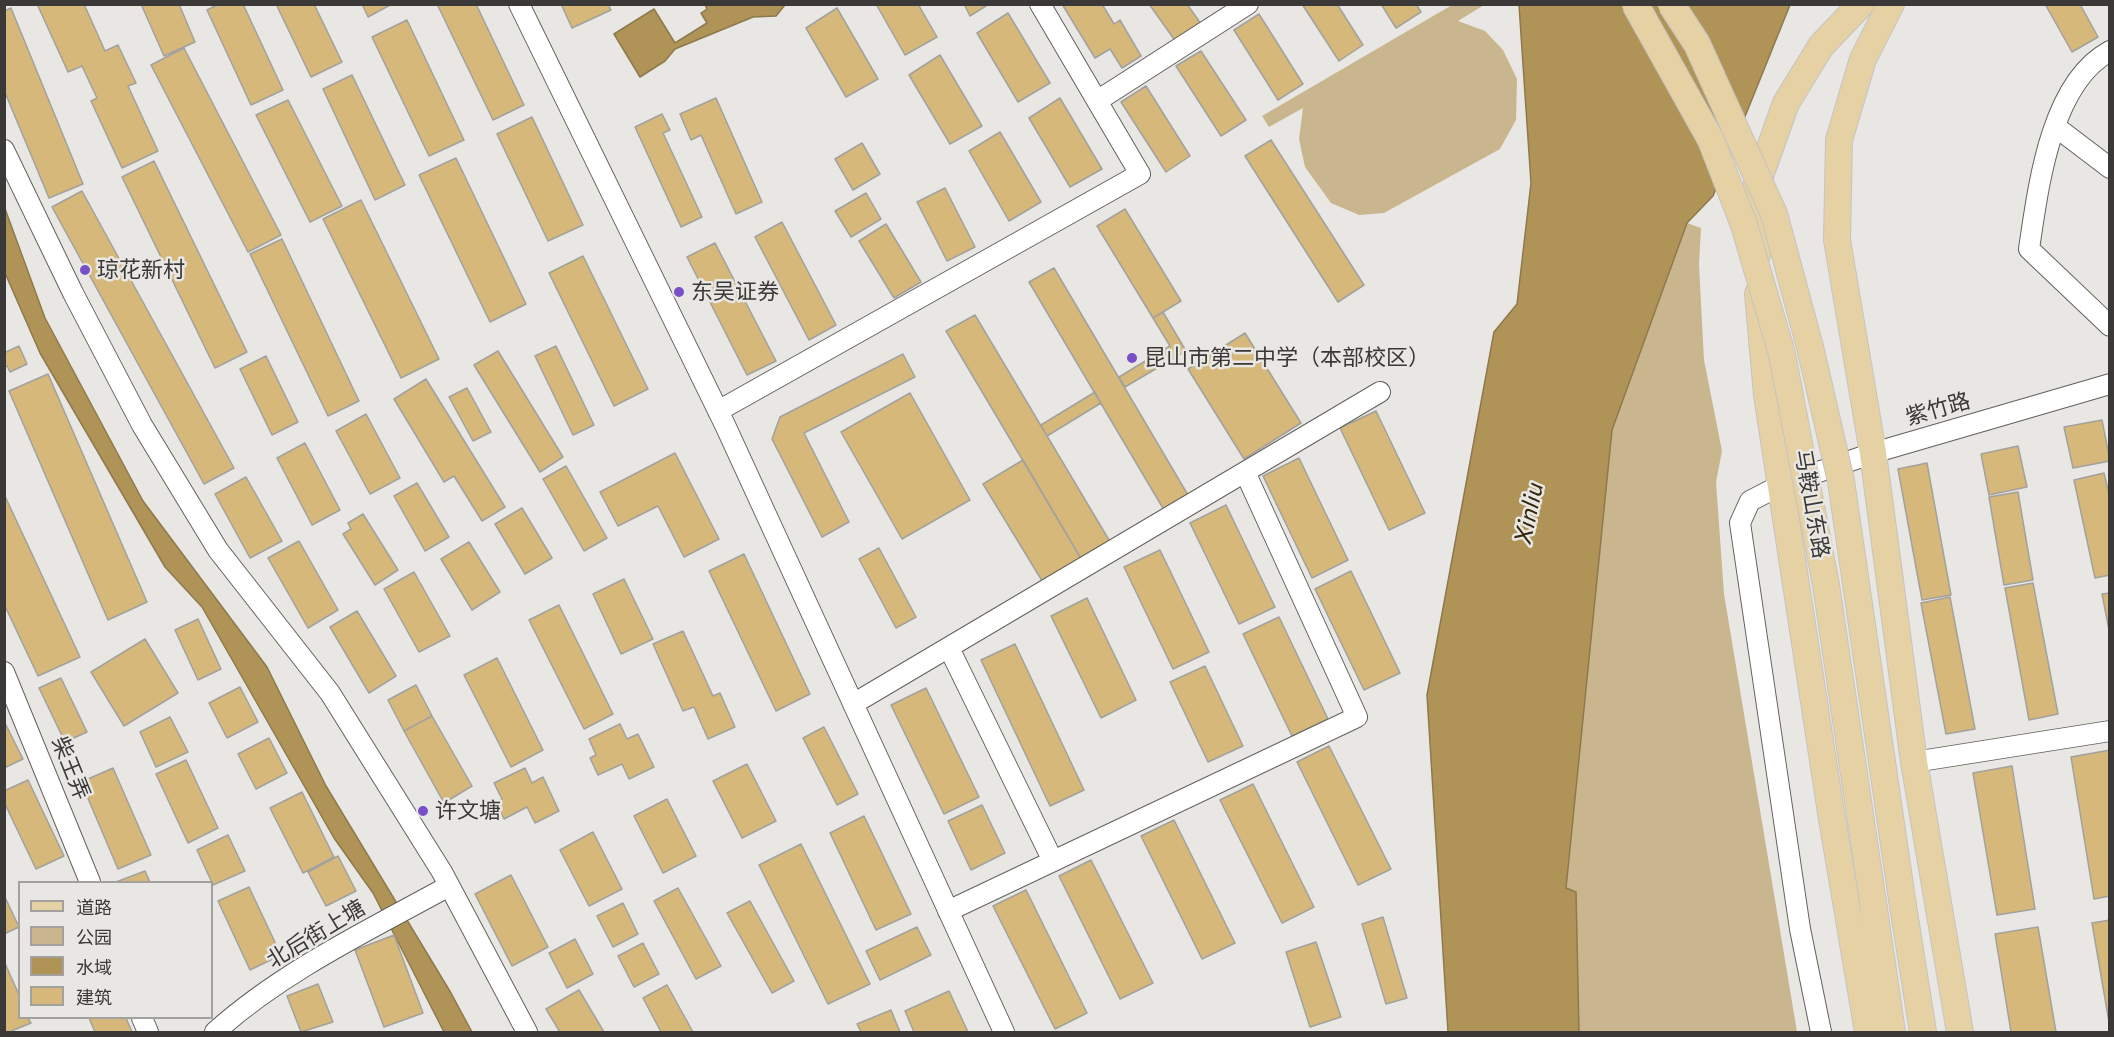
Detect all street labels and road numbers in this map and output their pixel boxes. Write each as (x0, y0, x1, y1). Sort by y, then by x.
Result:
street label: 紫竹路 (1903, 387, 1973, 431)
street label: 马鞍山东路 (1789, 448, 1835, 560)
street label: 柴王弄 (46, 732, 96, 804)
street label: 北后街上塘 (262, 894, 370, 974)

